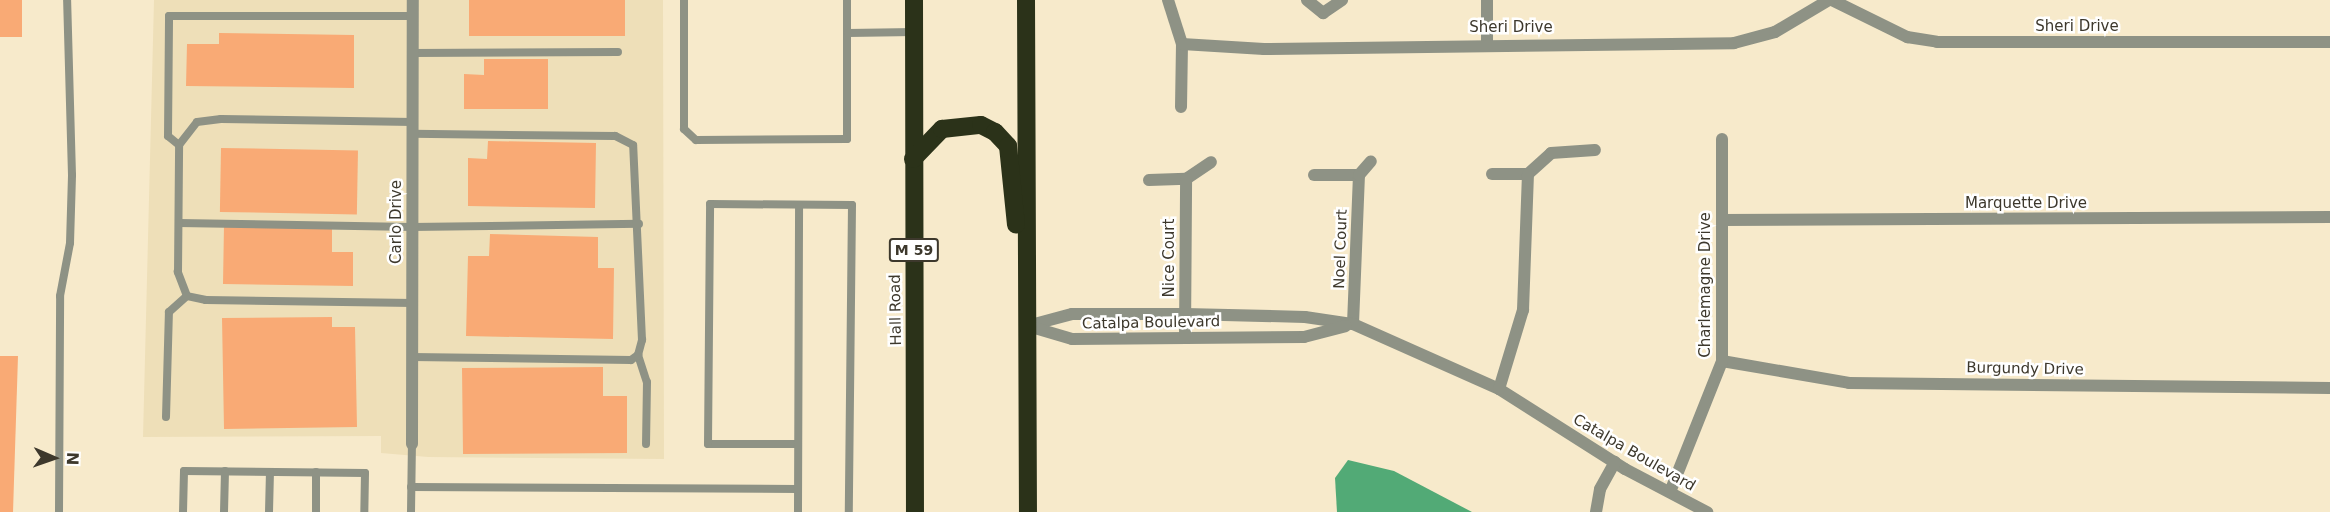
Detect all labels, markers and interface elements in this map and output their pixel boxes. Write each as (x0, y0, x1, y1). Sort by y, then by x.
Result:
street label: Sheri Drive (2035, 18, 2119, 36)
street label: Sheri Drive (1469, 19, 1553, 37)
street label: Carlo Drive (388, 180, 406, 264)
street label: Marquette Drive (1965, 195, 2087, 213)
street label: Noel Court (1331, 209, 1351, 289)
street label: Charlemagne Drive (1697, 212, 1715, 358)
street label: Nice Court (1161, 219, 1179, 297)
road number: M 59 (888, 239, 940, 261)
street label: Hall Road (886, 274, 906, 346)
street label: Catalpa Boulevard (1082, 313, 1220, 333)
street label: Burgundy Drive (1966, 359, 2084, 379)
street label: Catalpa Boulevard (1570, 411, 1698, 495)
north arrow (24, 428, 84, 488)
text: N (63, 452, 82, 466)

